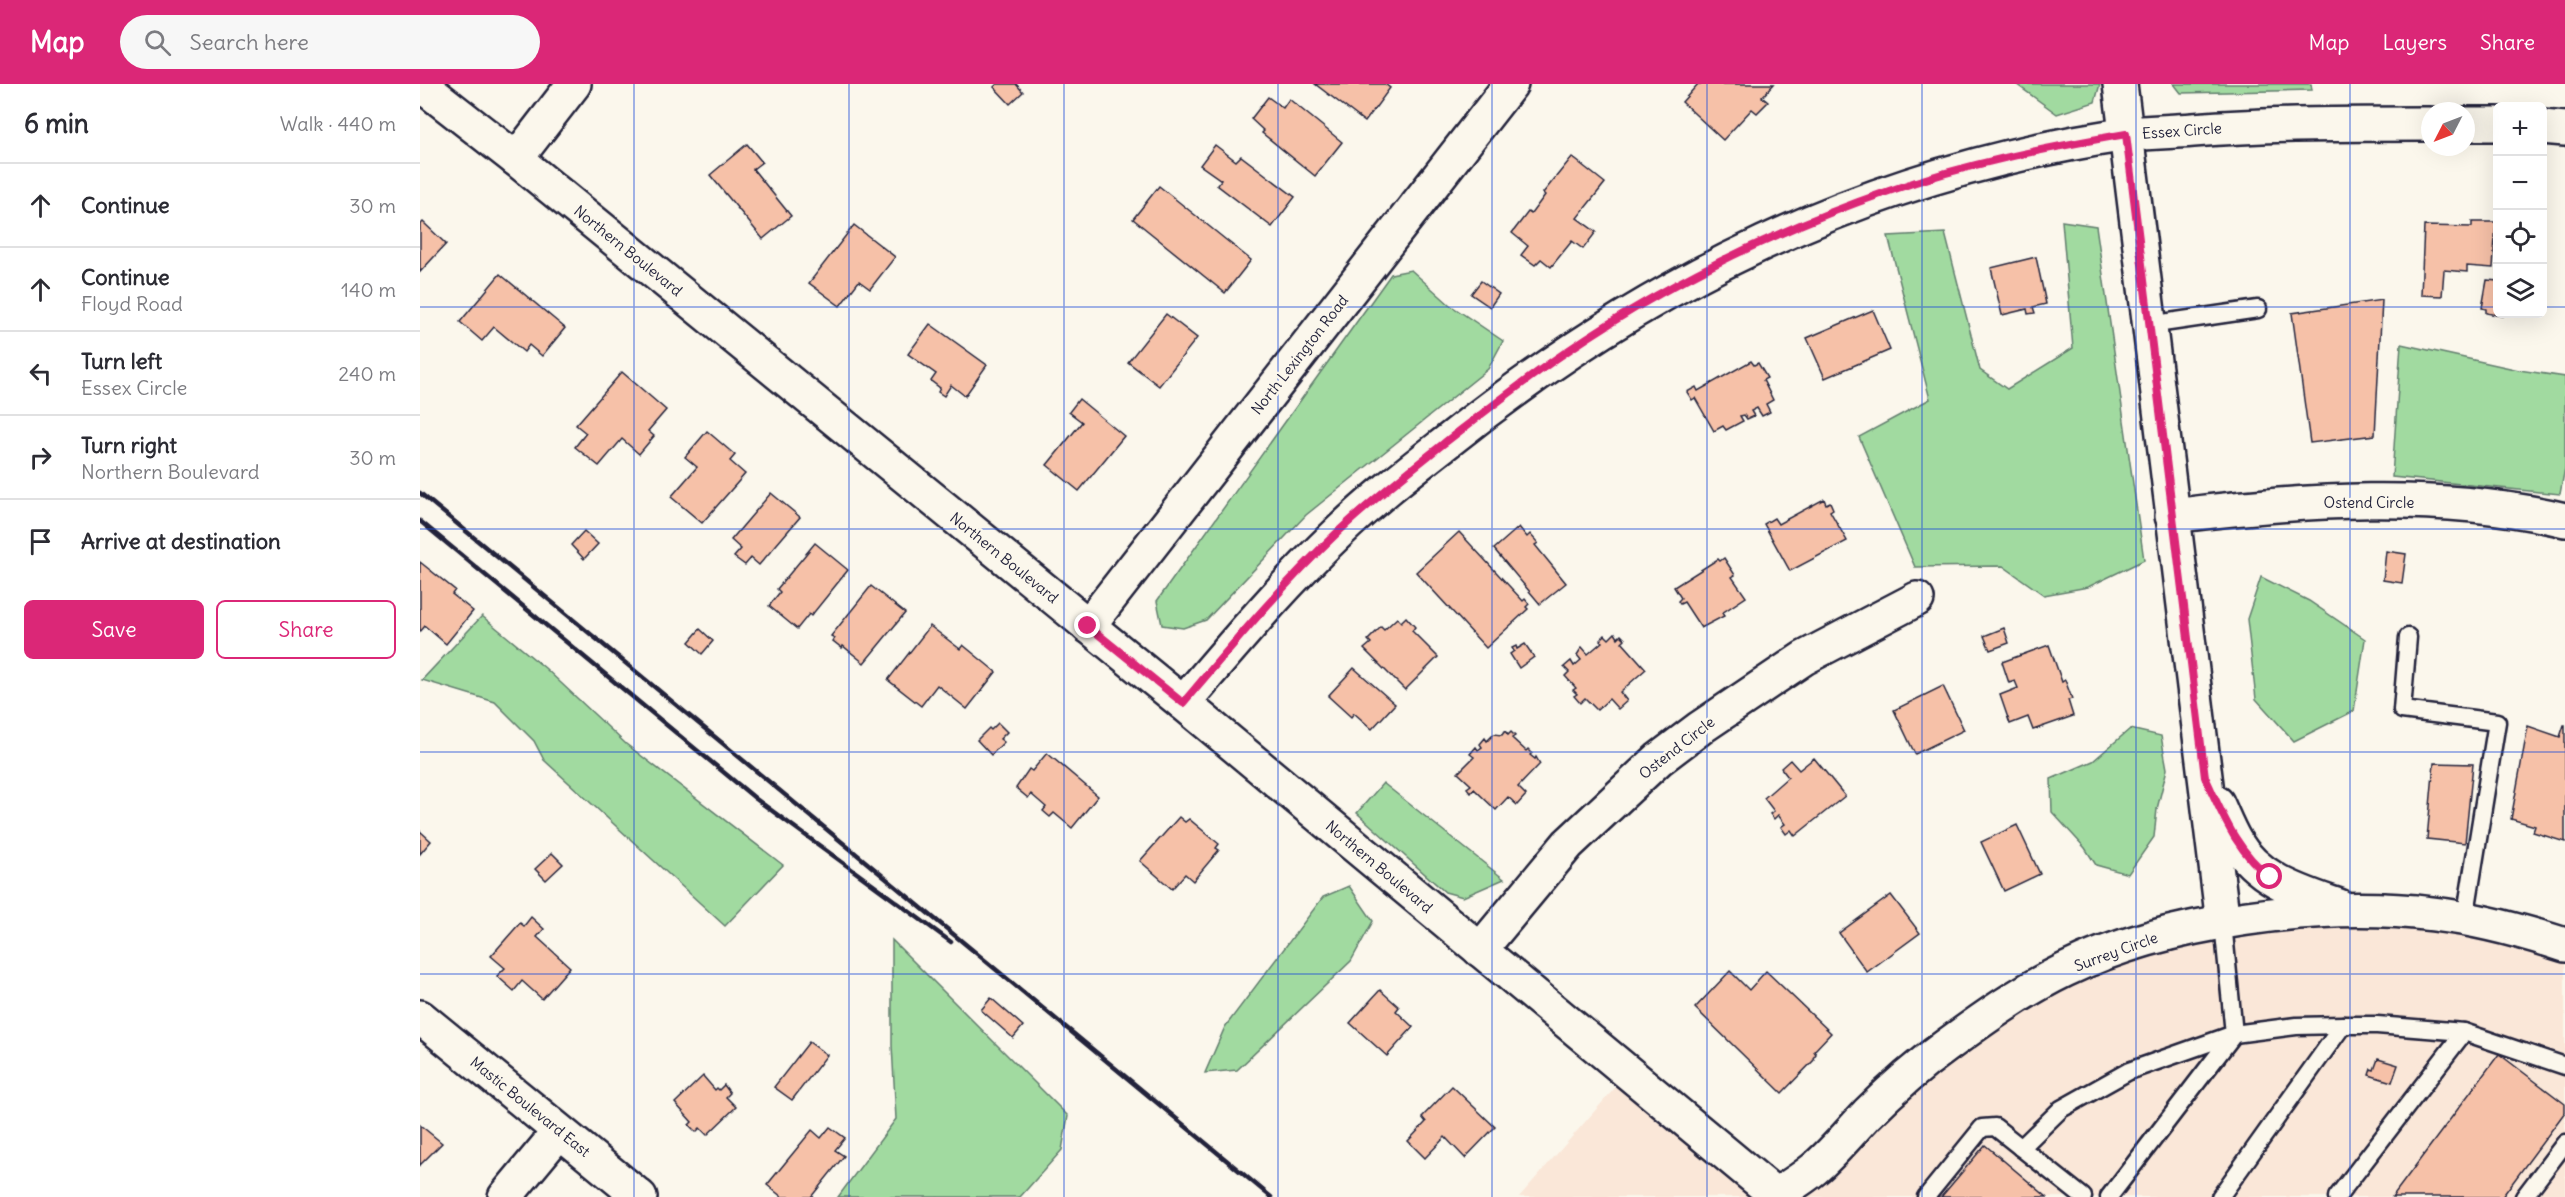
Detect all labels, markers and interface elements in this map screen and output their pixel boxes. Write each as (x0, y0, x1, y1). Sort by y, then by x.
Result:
search box (120, 15, 540, 69)
text: Map (30, 24, 84, 60)
icon: search (141, 26, 174, 59)
text: Search here (189, 28, 309, 56)
text: Map (2309, 29, 2349, 56)
text: Layers (2382, 29, 2447, 56)
text: Share (2480, 29, 2535, 56)
north arrow (2421, 102, 2475, 156)
map controls (2493, 102, 2547, 318)
button: + (2493, 102, 2547, 156)
text: 6 min (24, 107, 89, 140)
text: Walk · 440 m (280, 111, 396, 136)
street label: Essex Circle (2141, 118, 2222, 143)
button: − (2493, 156, 2547, 210)
icon: ahead (24, 189, 57, 222)
text: Continue (81, 191, 170, 219)
text: 30 m (349, 193, 396, 218)
street label: Northern Boulevard (570, 201, 686, 300)
button: locate (2493, 210, 2547, 264)
text: Continue (81, 263, 170, 291)
button: layers (2493, 264, 2547, 318)
icon: ahead (24, 273, 57, 306)
text: 140 m (341, 277, 396, 302)
text: Floyd Road (81, 291, 183, 316)
street label: North Lexington Road (1247, 291, 1352, 418)
text: Turn left (81, 347, 162, 375)
icon: left (24, 357, 57, 390)
text: 240 m (338, 361, 396, 386)
text: Essex Circle (81, 375, 187, 400)
text: Turn right (81, 431, 177, 459)
icon: right (24, 441, 57, 474)
text: 30 m (349, 445, 396, 470)
text: Northern Boulevard (81, 459, 260, 484)
street label: Ostend Circle (2324, 493, 2414, 512)
street label: Northern Boulevard (946, 508, 1062, 607)
icon: arrive (24, 525, 57, 558)
text: Arrive at destination (81, 527, 281, 555)
button: Save (24, 600, 204, 659)
button: Share (216, 600, 396, 659)
route end (1074, 612, 1100, 638)
street label: Ostend Circle (1635, 712, 1718, 783)
street label: Northern Boulevard (1322, 816, 1437, 917)
route start (2256, 863, 2282, 889)
street label: Surrey Circle (2072, 928, 2160, 975)
street label: Mastic Boulevard East (467, 1052, 594, 1161)

